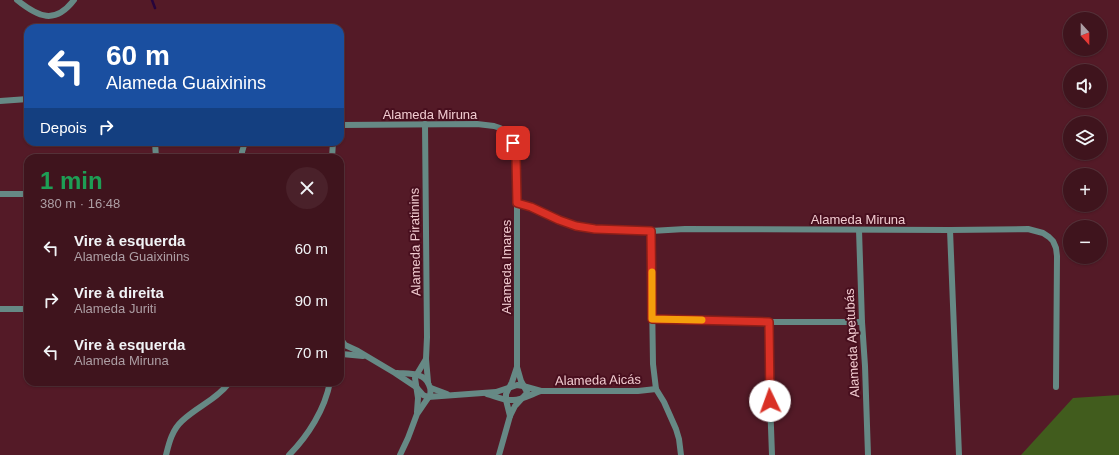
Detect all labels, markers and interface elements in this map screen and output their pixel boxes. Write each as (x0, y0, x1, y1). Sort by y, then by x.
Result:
north arrow (1063, 12, 1107, 56)
map controls (1063, 12, 1107, 264)
icon: left (40, 40, 92, 92)
text: 60 m (106, 40, 170, 71)
button: sound (1063, 64, 1107, 108)
text: Alameda Guaixinins (106, 73, 266, 93)
street label: Alameda Miruna (383, 107, 478, 122)
icon: right (95, 116, 117, 138)
button: layers (1063, 116, 1107, 160)
text: Depois (40, 119, 87, 136)
pin (496, 126, 530, 160)
icon: arrive (502, 132, 524, 154)
text: 1 min (40, 167, 103, 194)
button: close (286, 167, 328, 209)
button: + (1063, 168, 1107, 212)
street label: Alameda Piratinins (407, 187, 423, 296)
text: 380 m · 16:48 (40, 196, 120, 211)
street label: Alameda Miruna (811, 212, 906, 227)
street label: Alameda Imares (499, 219, 514, 314)
button: − (1063, 220, 1107, 264)
text: Vire à esquerda (74, 232, 185, 249)
icon: left (40, 237, 62, 259)
text: 60 m (295, 240, 328, 257)
text: Alameda Guaixinins (74, 249, 190, 264)
text: Vire à direita (74, 284, 164, 301)
street label: Alameda Apetubás (842, 288, 862, 398)
icon: right (40, 289, 62, 311)
text: 90 m (295, 292, 328, 309)
text: Alameda Juriti (74, 301, 156, 316)
text: Vire à esquerda (74, 336, 185, 353)
icon: left (40, 341, 62, 363)
text: 70 m (295, 344, 328, 361)
text: Alameda Miruna (74, 353, 169, 368)
street label: Alameda Aicás (555, 372, 642, 388)
position arrow (749, 380, 791, 422)

